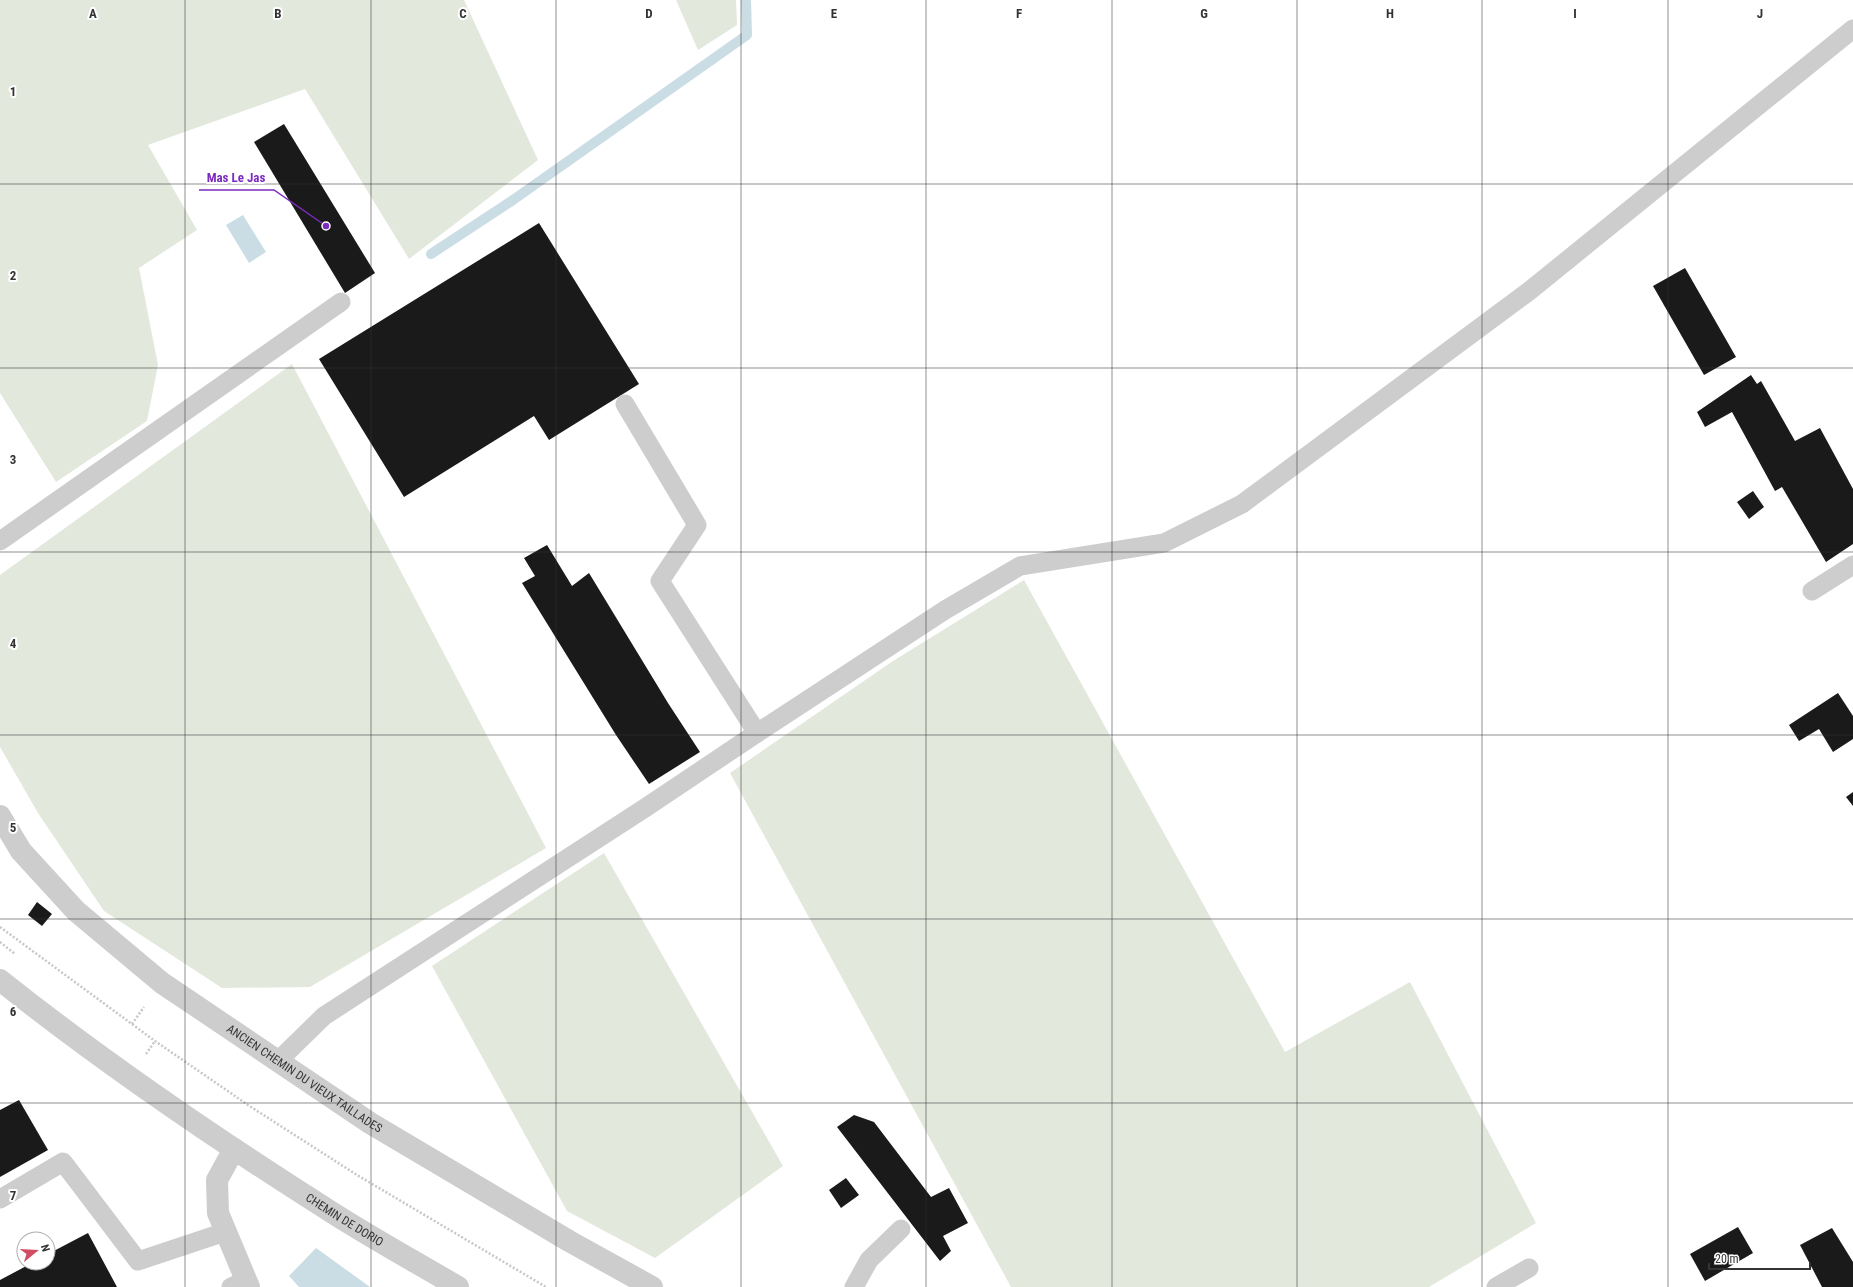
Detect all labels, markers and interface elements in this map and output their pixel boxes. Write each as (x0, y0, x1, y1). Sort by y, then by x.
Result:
text: A (89, 6, 97, 21)
text: B (274, 6, 282, 21)
text: C (459, 6, 467, 21)
text: D (645, 6, 653, 21)
text: E (831, 6, 838, 21)
text: F (1016, 6, 1022, 21)
text: G (1200, 6, 1208, 21)
text: H (1386, 6, 1394, 21)
text: I (1573, 6, 1577, 21)
text: J (1757, 6, 1763, 21)
text: 1 (10, 84, 16, 99)
callout: Mas Le Jas (199, 165, 274, 190)
text: Mas Le Jas (207, 170, 265, 185)
text: 2 (10, 268, 17, 283)
text: 3 (10, 452, 16, 467)
text: 4 (10, 636, 17, 651)
text: 5 (10, 820, 17, 835)
text: 6 (10, 1004, 17, 1019)
street label: ANCIEN CHEMIN DU VIEUX TAILLADES (224, 1022, 385, 1136)
text: 7 (10, 1188, 17, 1203)
street label: CHEMIN DE DORIO (303, 1191, 386, 1249)
north arrow (16, 1231, 56, 1271)
text: N (38, 1243, 52, 1254)
scale bar (1709, 1245, 1810, 1271)
text: 20 m (1715, 1252, 1739, 1266)

